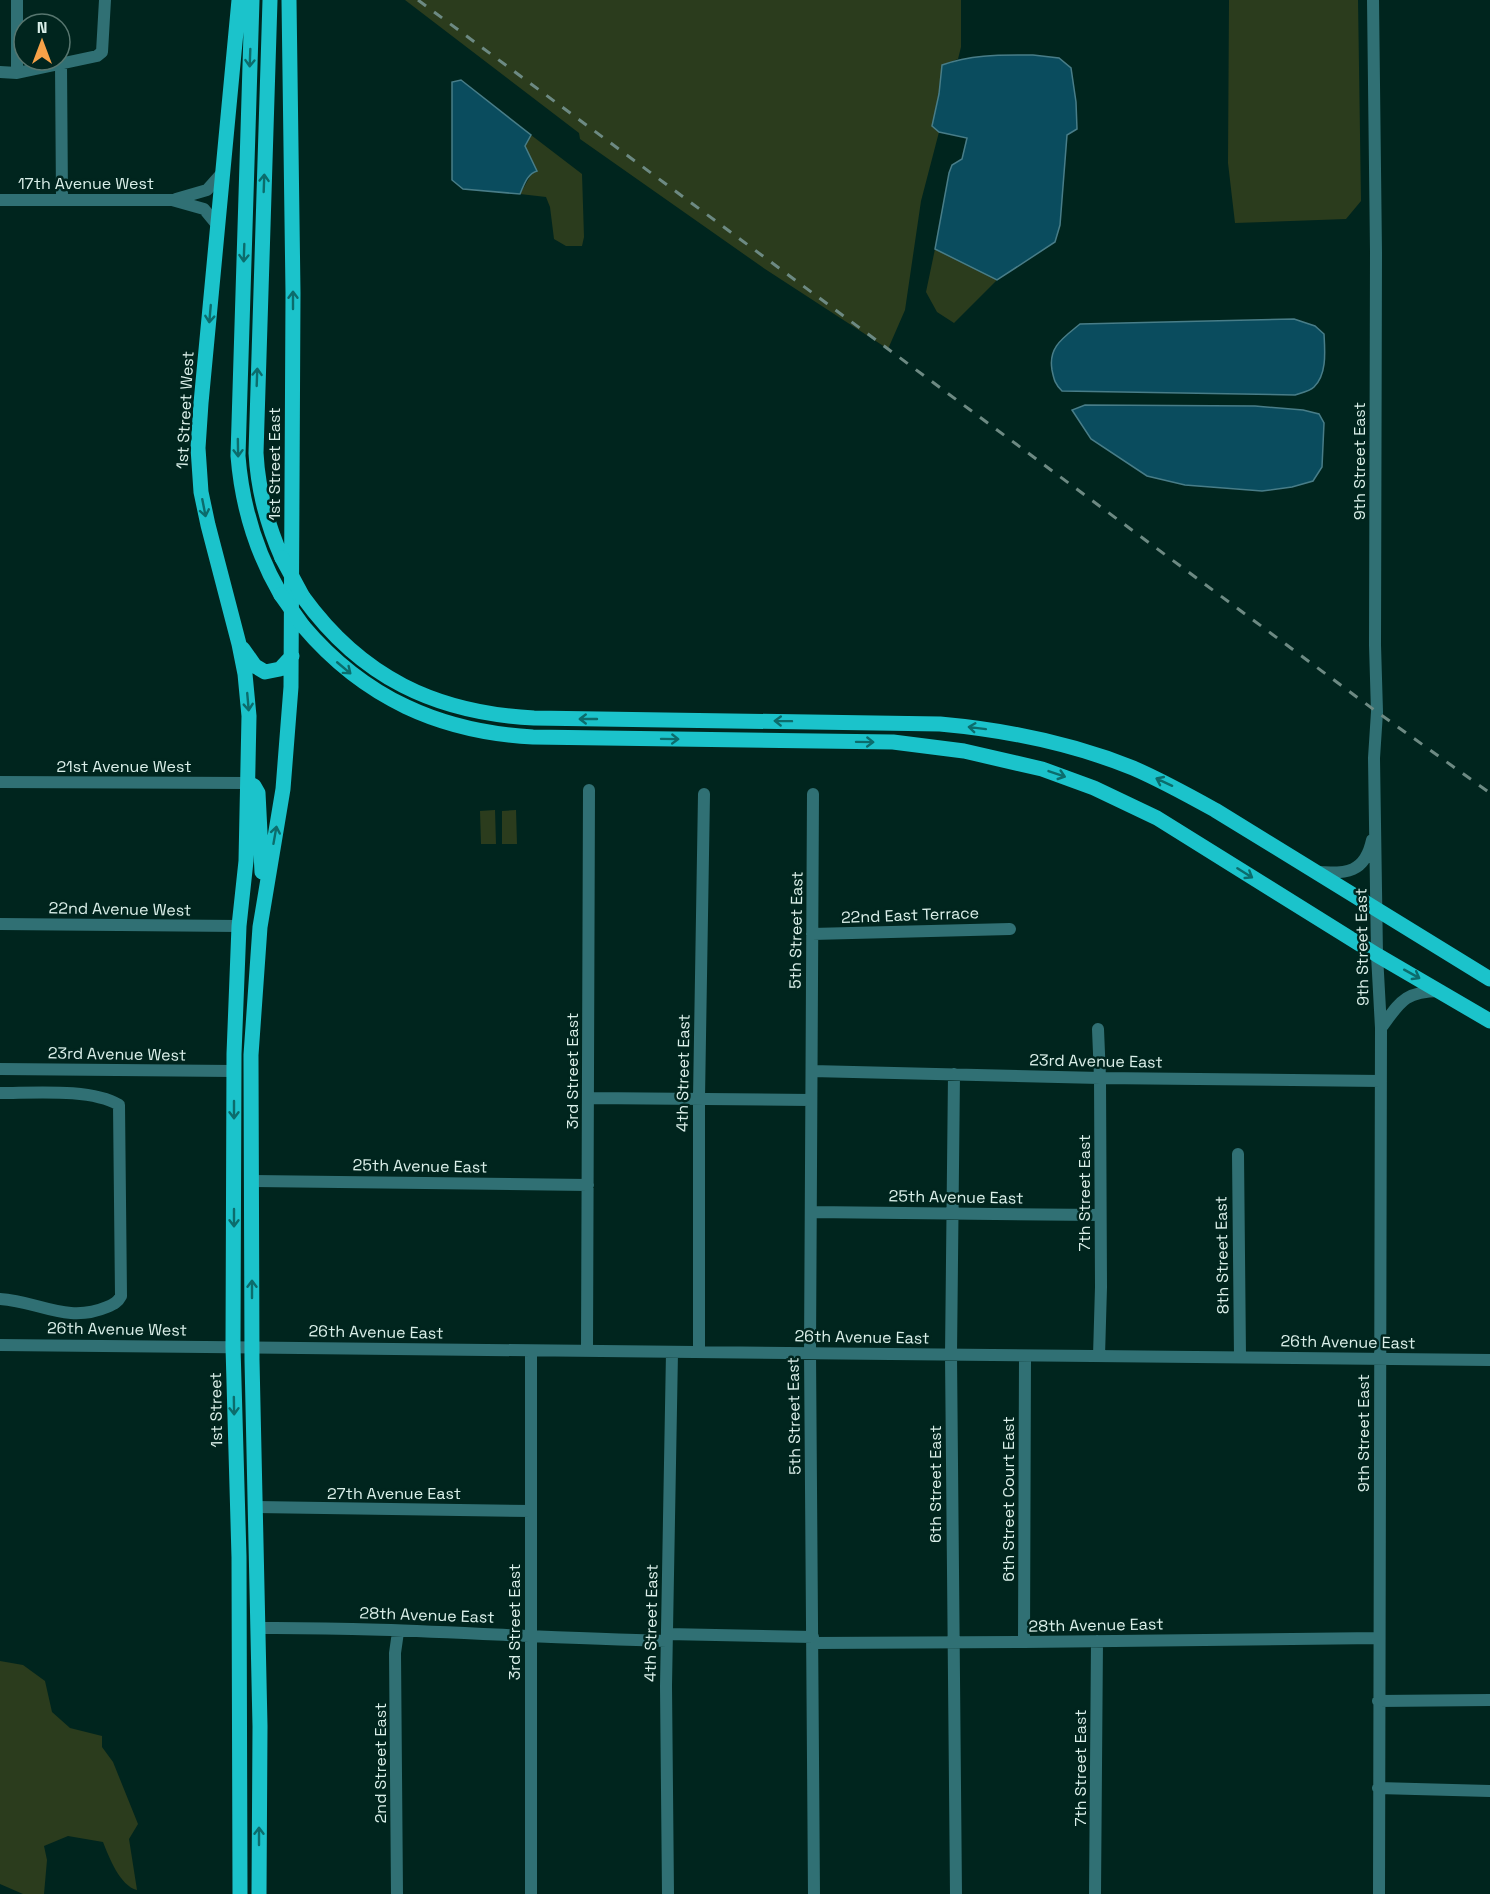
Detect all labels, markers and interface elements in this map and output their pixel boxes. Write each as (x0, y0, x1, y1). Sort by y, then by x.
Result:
north arrow (12, 12, 72, 72)
text: N (37, 17, 47, 38)
one-way arrow (244, 48, 255, 68)
street label: 17th Avenue West (18, 173, 154, 194)
one-way arrow (258, 173, 270, 193)
one-way arrow (238, 243, 249, 263)
one-way arrow (287, 291, 299, 311)
one-way arrow (204, 303, 215, 323)
street label: 1st Street West (171, 350, 199, 470)
one-way arrow (252, 368, 263, 388)
street label: 9th Street East (1349, 402, 1370, 520)
street label: 1st Street East (264, 407, 285, 521)
one-way arrow (232, 438, 244, 458)
one-way arrow (199, 498, 210, 517)
one-way arrow (336, 661, 352, 674)
one-way arrow (243, 691, 254, 711)
one-way arrow (578, 713, 598, 725)
one-way arrow (773, 715, 793, 727)
one-way arrow (968, 722, 988, 733)
one-way arrow (660, 733, 680, 745)
one-way arrow (855, 736, 875, 748)
street label: 21st Avenue West (56, 756, 192, 777)
one-way arrow (1047, 769, 1066, 780)
one-way arrow (1155, 776, 1173, 788)
one-way arrow (270, 826, 281, 845)
one-way arrow (1236, 867, 1253, 879)
street label: 5th Street East (784, 871, 808, 989)
street label: 9th Street East (1350, 888, 1374, 1006)
street label: 22nd Avenue West (48, 897, 192, 921)
street label: 22nd East Terrace (841, 902, 979, 928)
one-way arrow (1402, 969, 1420, 980)
street label: 3rd Street East (562, 1013, 583, 1129)
street label: 4th Street East (671, 1014, 695, 1132)
street label: 23rd Avenue West (48, 1042, 186, 1066)
street label: 23rd Avenue East (1029, 1049, 1163, 1073)
one-way arrow (228, 1100, 240, 1120)
street label: 7th Street East (1074, 1134, 1095, 1252)
street label: 25th Avenue East (352, 1154, 488, 1178)
street label: 25th Avenue East (888, 1185, 1024, 1209)
street label: 8th Street East (1210, 1196, 1234, 1314)
one-way arrow (228, 1208, 240, 1228)
one-way arrow (246, 1280, 258, 1300)
street label: 26th Avenue West (47, 1317, 187, 1341)
street label: 26th Avenue East (308, 1320, 444, 1344)
street label: 26th Avenue East (794, 1325, 930, 1349)
street label: 26th Avenue East (1280, 1330, 1416, 1354)
street label: 5th Street East (782, 1357, 806, 1475)
street label: 1st Street (205, 1372, 227, 1448)
street label: 9th Street East (1353, 1374, 1374, 1492)
one-way arrow (228, 1395, 240, 1415)
street label: 6th Street Court East (998, 1416, 1019, 1582)
street label: 6th Street East (925, 1425, 946, 1543)
street label: 27th Avenue East (327, 1483, 461, 1504)
street label: 3rd Street East (504, 1564, 525, 1680)
street label: 4th Street East (639, 1564, 663, 1682)
street label: 28th Avenue East (359, 1602, 495, 1628)
street label: 28th Avenue East (1028, 1613, 1164, 1637)
street label: 2nd Street East (370, 1703, 391, 1823)
street label: 7th Street East (1070, 1709, 1091, 1827)
one-way arrow (253, 1826, 265, 1846)

